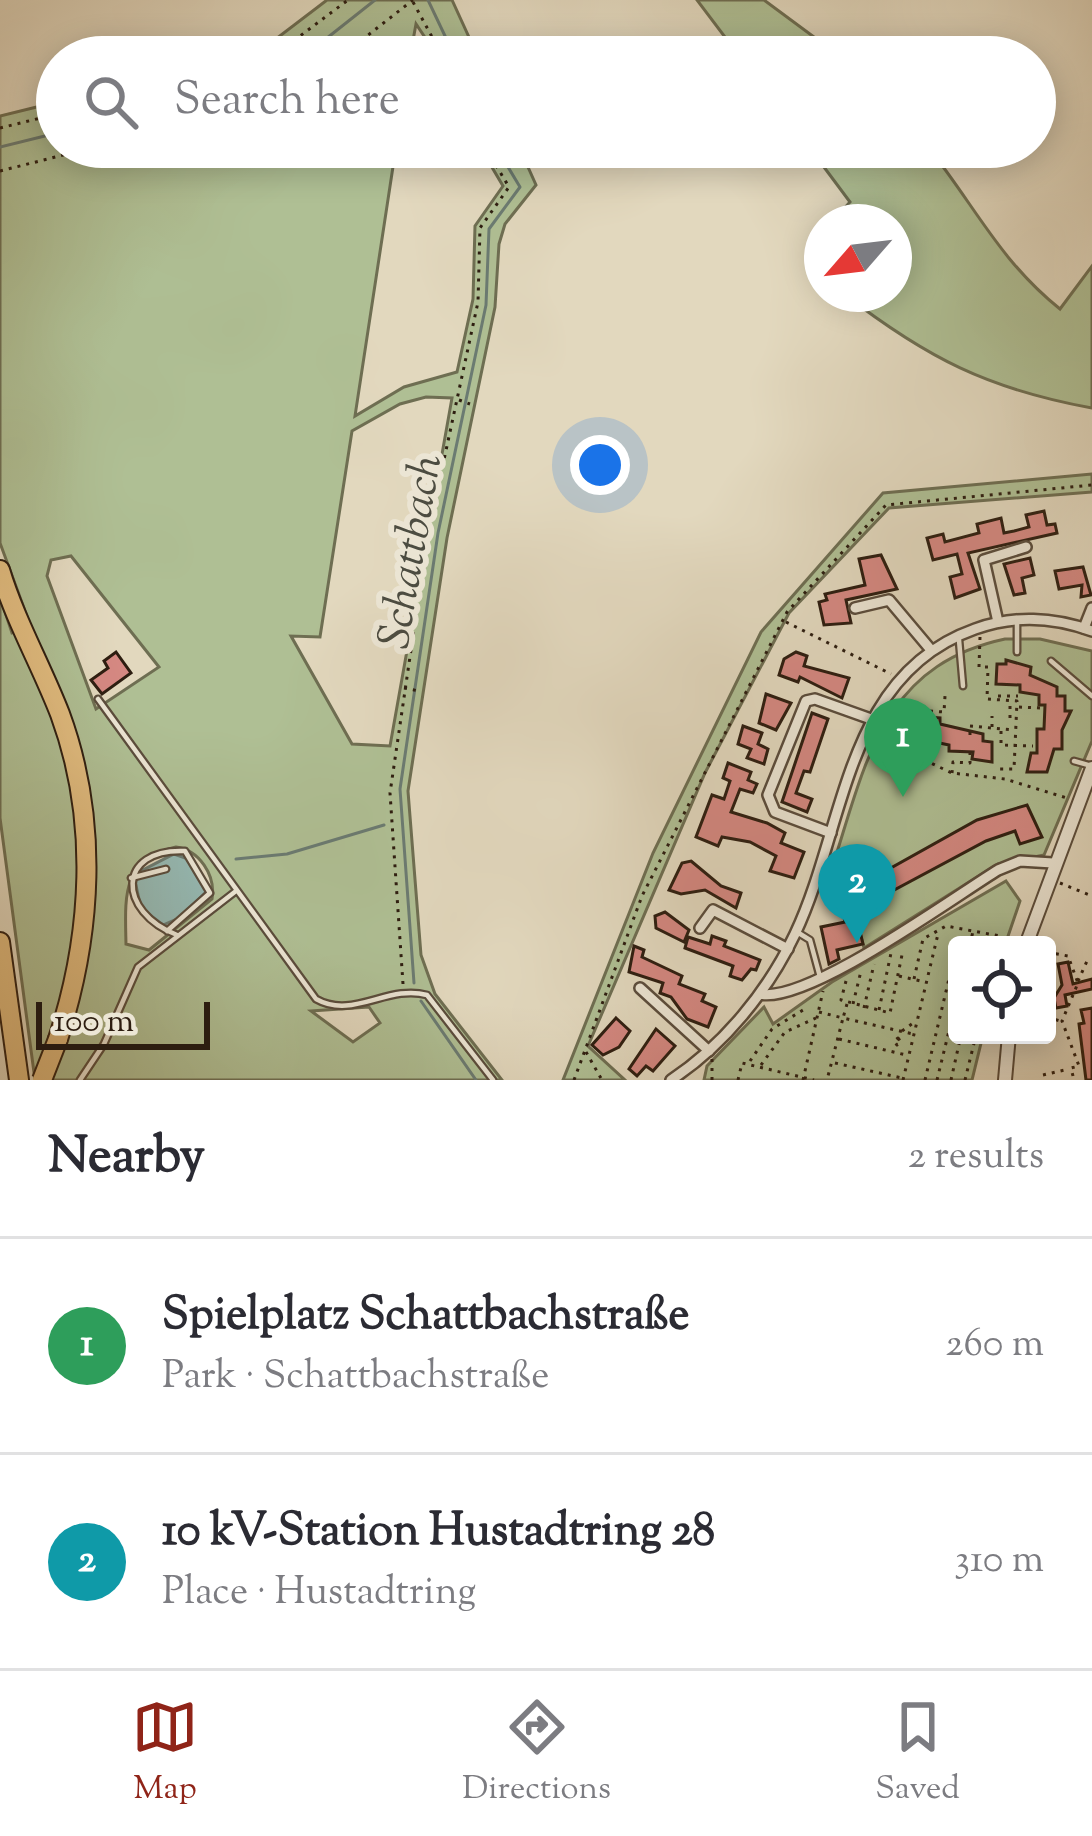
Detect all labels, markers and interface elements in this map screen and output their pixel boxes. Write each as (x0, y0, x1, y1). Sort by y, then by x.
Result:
search box (36, 36, 1056, 168)
icon: search (78, 69, 144, 135)
text: Search here (174, 70, 400, 135)
north arrow (804, 204, 912, 312)
your location (570, 435, 630, 495)
water label: Schattbach (364, 450, 462, 654)
pin: 1 (864, 698, 942, 797)
pin: 2 (818, 844, 896, 943)
map controls (948, 936, 1056, 1044)
button: locate (948, 936, 1056, 1044)
scale bar (36, 996, 210, 1049)
text: 100 m (54, 999, 134, 1047)
text: Nearby (48, 1122, 205, 1195)
text: 2 results (908, 1130, 1044, 1186)
text: Spielplatz Schattbachstraße (162, 1285, 689, 1350)
text: 1 (80, 1318, 94, 1374)
text: 260 m (945, 1318, 1044, 1374)
text: Park · Schattbachstraße (162, 1350, 550, 1406)
text: 10 kV-Station Hustadtring 28 (162, 1501, 715, 1566)
text: 2 (78, 1534, 96, 1590)
text: 310 m (954, 1534, 1044, 1590)
text: Place · Hustadtring (162, 1566, 476, 1622)
tab: Map (132, 1694, 198, 1814)
tab: Directions (462, 1694, 611, 1814)
tab: Saved (875, 1694, 960, 1814)

